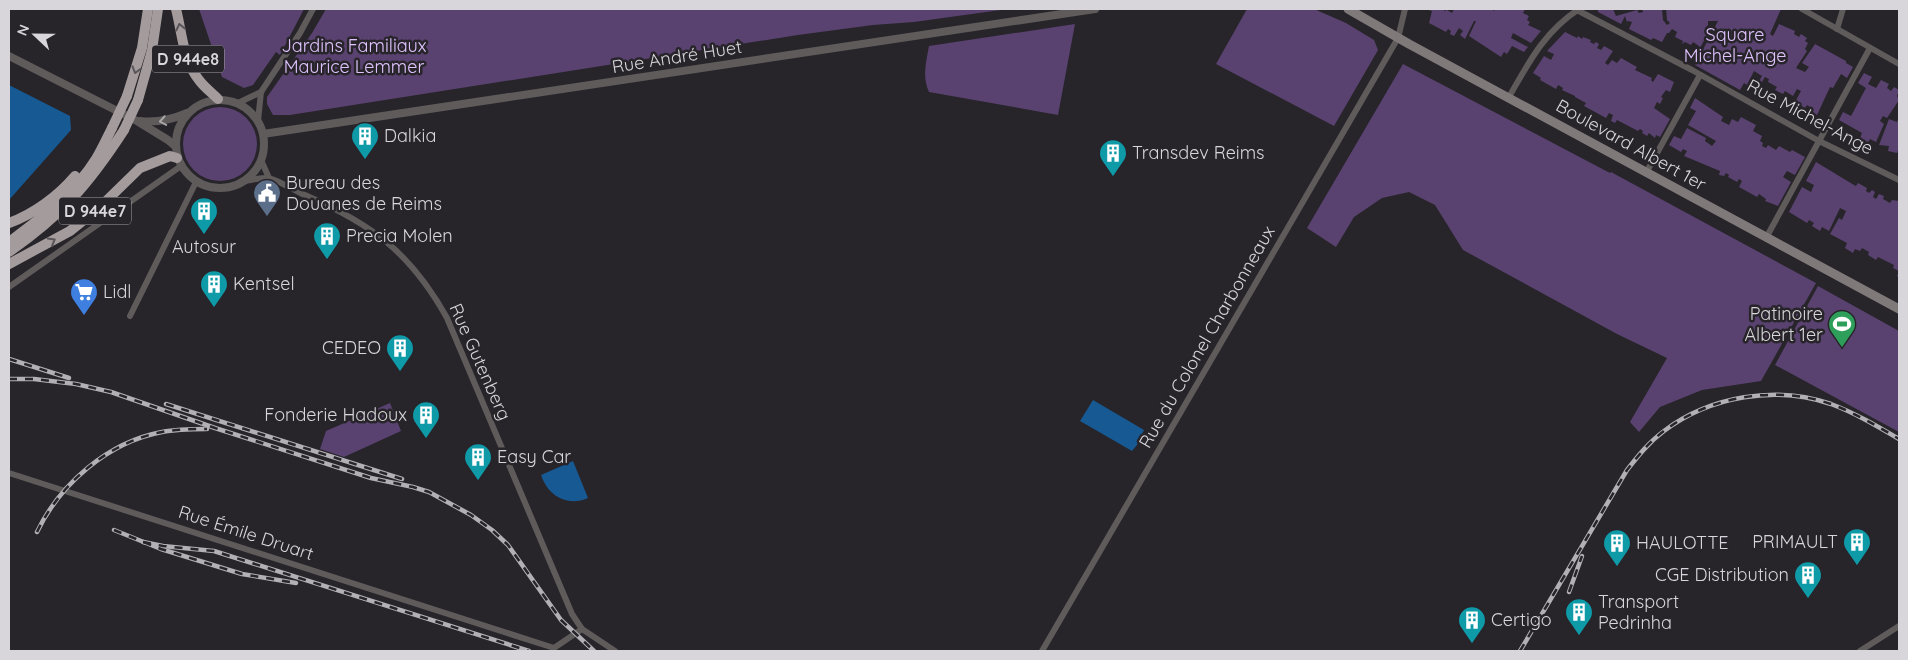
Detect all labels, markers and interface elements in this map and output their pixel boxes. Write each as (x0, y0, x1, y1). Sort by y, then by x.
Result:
north arrow (10, 10, 60, 60)
text: N (13, 22, 33, 38)
one-way arrow (176, 22, 186, 31)
park label: Square Michel-Ange (1684, 23, 1786, 67)
park label: Jardins Familiaux Maurice Lemmer (282, 34, 427, 78)
street label: Rue André Huet (610, 35, 744, 78)
road number: D 944e8 (152, 46, 224, 72)
one-way arrow (132, 65, 142, 74)
street label: Rue Michel-Ange (1743, 74, 1877, 160)
street label: Boulevard Albert 1er (1552, 94, 1710, 195)
one-way arrow (159, 115, 168, 126)
building icon: Dalkia (350, 121, 380, 160)
place label: Dalkia (384, 124, 436, 147)
building icon: Transdev Reims (1098, 138, 1128, 177)
place label: Transdev Reims (1132, 141, 1265, 164)
place label: Bureau des Douanes de Reims (286, 171, 442, 215)
public building icon: Bureau des Douanes de Reims (252, 178, 282, 217)
building icon: Autosur (189, 196, 219, 235)
road number: D 944e7 (59, 198, 131, 225)
building icon: Precia Molen (312, 221, 342, 260)
street label: Rue du Colonel Charbonneaux (1133, 221, 1280, 452)
place label: Precia Molen (346, 224, 453, 247)
place label: Autosur (172, 235, 236, 258)
one-way arrow (47, 237, 56, 247)
building icon: Kentsel (199, 269, 229, 308)
place label: Kentsel (233, 272, 295, 295)
supermarket icon: Lidl (69, 277, 99, 316)
place label: Lidl (103, 280, 131, 303)
street label: Rue Gutenberg (444, 300, 516, 424)
place label: Patinoire Albert 1er (1744, 302, 1823, 346)
sports icon: Patinoire Albert 1er (1827, 309, 1857, 348)
building icon: CEDEO (385, 333, 415, 372)
place label: CEDEO (322, 336, 381, 359)
building icon: Fonderie Hadoux (411, 400, 441, 439)
place label: Fonderie Hadoux (264, 403, 407, 426)
building icon: Easy Car (463, 442, 493, 481)
place label: Easy Car (497, 445, 571, 468)
street label: Rue Émile Druart (176, 500, 317, 565)
building icon: PRIMAULT (1842, 527, 1872, 566)
building icon: HAULOTTE (1602, 528, 1632, 567)
place label: PRIMAULT (1752, 530, 1838, 553)
place label: HAULOTTE (1636, 531, 1729, 554)
building icon: CGE Distribution (1793, 560, 1823, 599)
place label: CGE Distribution (1655, 563, 1789, 586)
place label: Transport Pedrinha (1598, 590, 1679, 634)
building icon: Transport Pedrinha (1564, 597, 1594, 636)
building icon: Certigo (1457, 605, 1487, 644)
place label: Certigo (1491, 608, 1552, 631)

